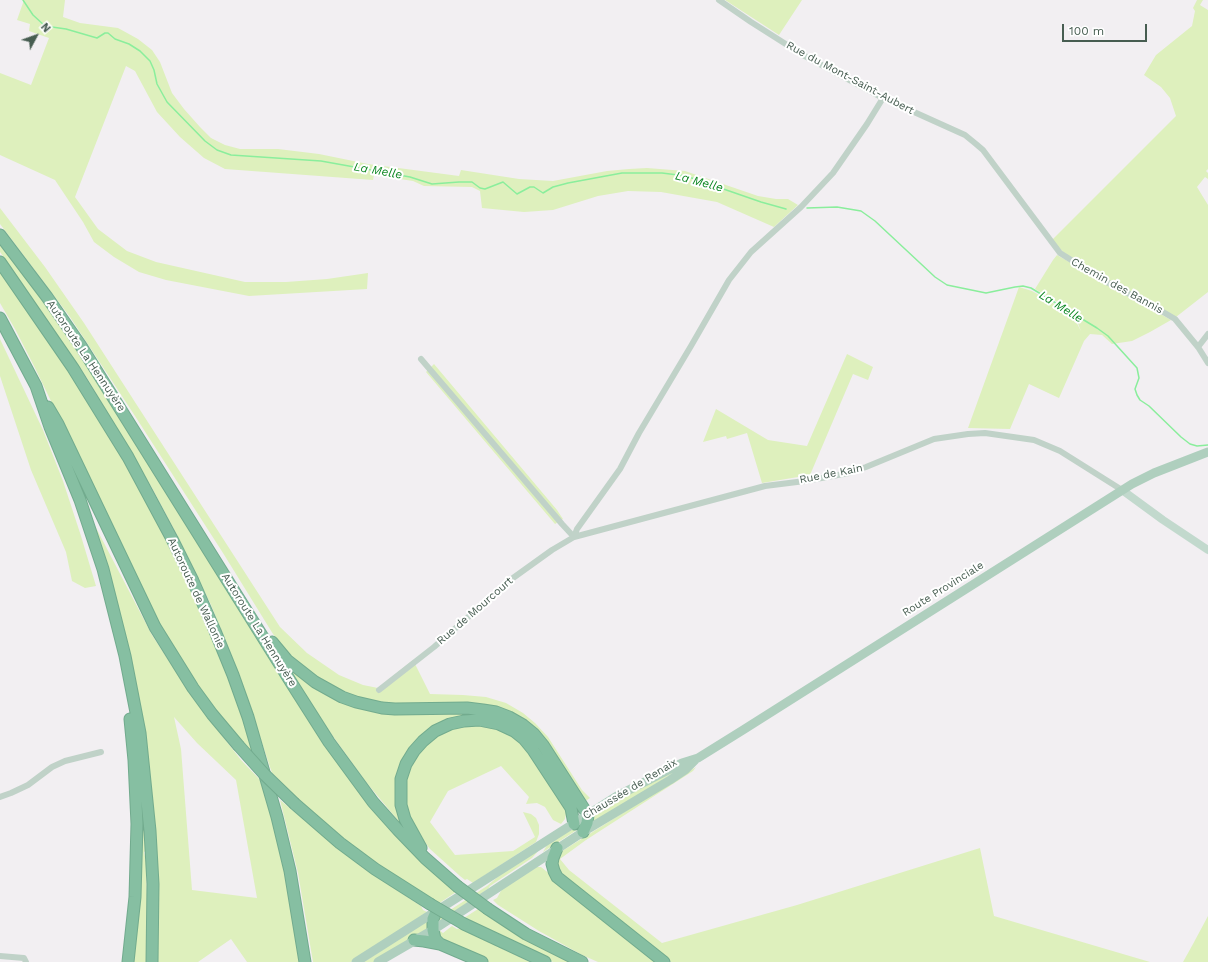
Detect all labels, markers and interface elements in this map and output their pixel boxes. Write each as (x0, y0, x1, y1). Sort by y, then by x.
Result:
north arrow (16, 16, 56, 56)
scale bar (1064, 16, 1149, 42)
text: N (38, 20, 53, 35)
text: 100 m (1069, 24, 1104, 38)
street label: Rue du Mont-Saint-Aubert (784, 39, 916, 117)
water label: La Melle (353, 160, 403, 182)
water label: La Melle (673, 169, 725, 195)
street label: Chemin des Bannis (1069, 255, 1165, 317)
water label: La Melle (1036, 288, 1086, 326)
street label: Autoroute La Hennuyère (44, 298, 128, 414)
street label: Rue de Kain (798, 461, 864, 487)
street label: Autoroute de Wallonie (165, 536, 227, 650)
street label: Route Provinciale (900, 559, 986, 619)
street label: Autoroute La Hennuyère (219, 571, 299, 689)
street label: Rue de Mourcourt (434, 574, 516, 648)
street label: Chaussée de Renaix (580, 756, 680, 822)

